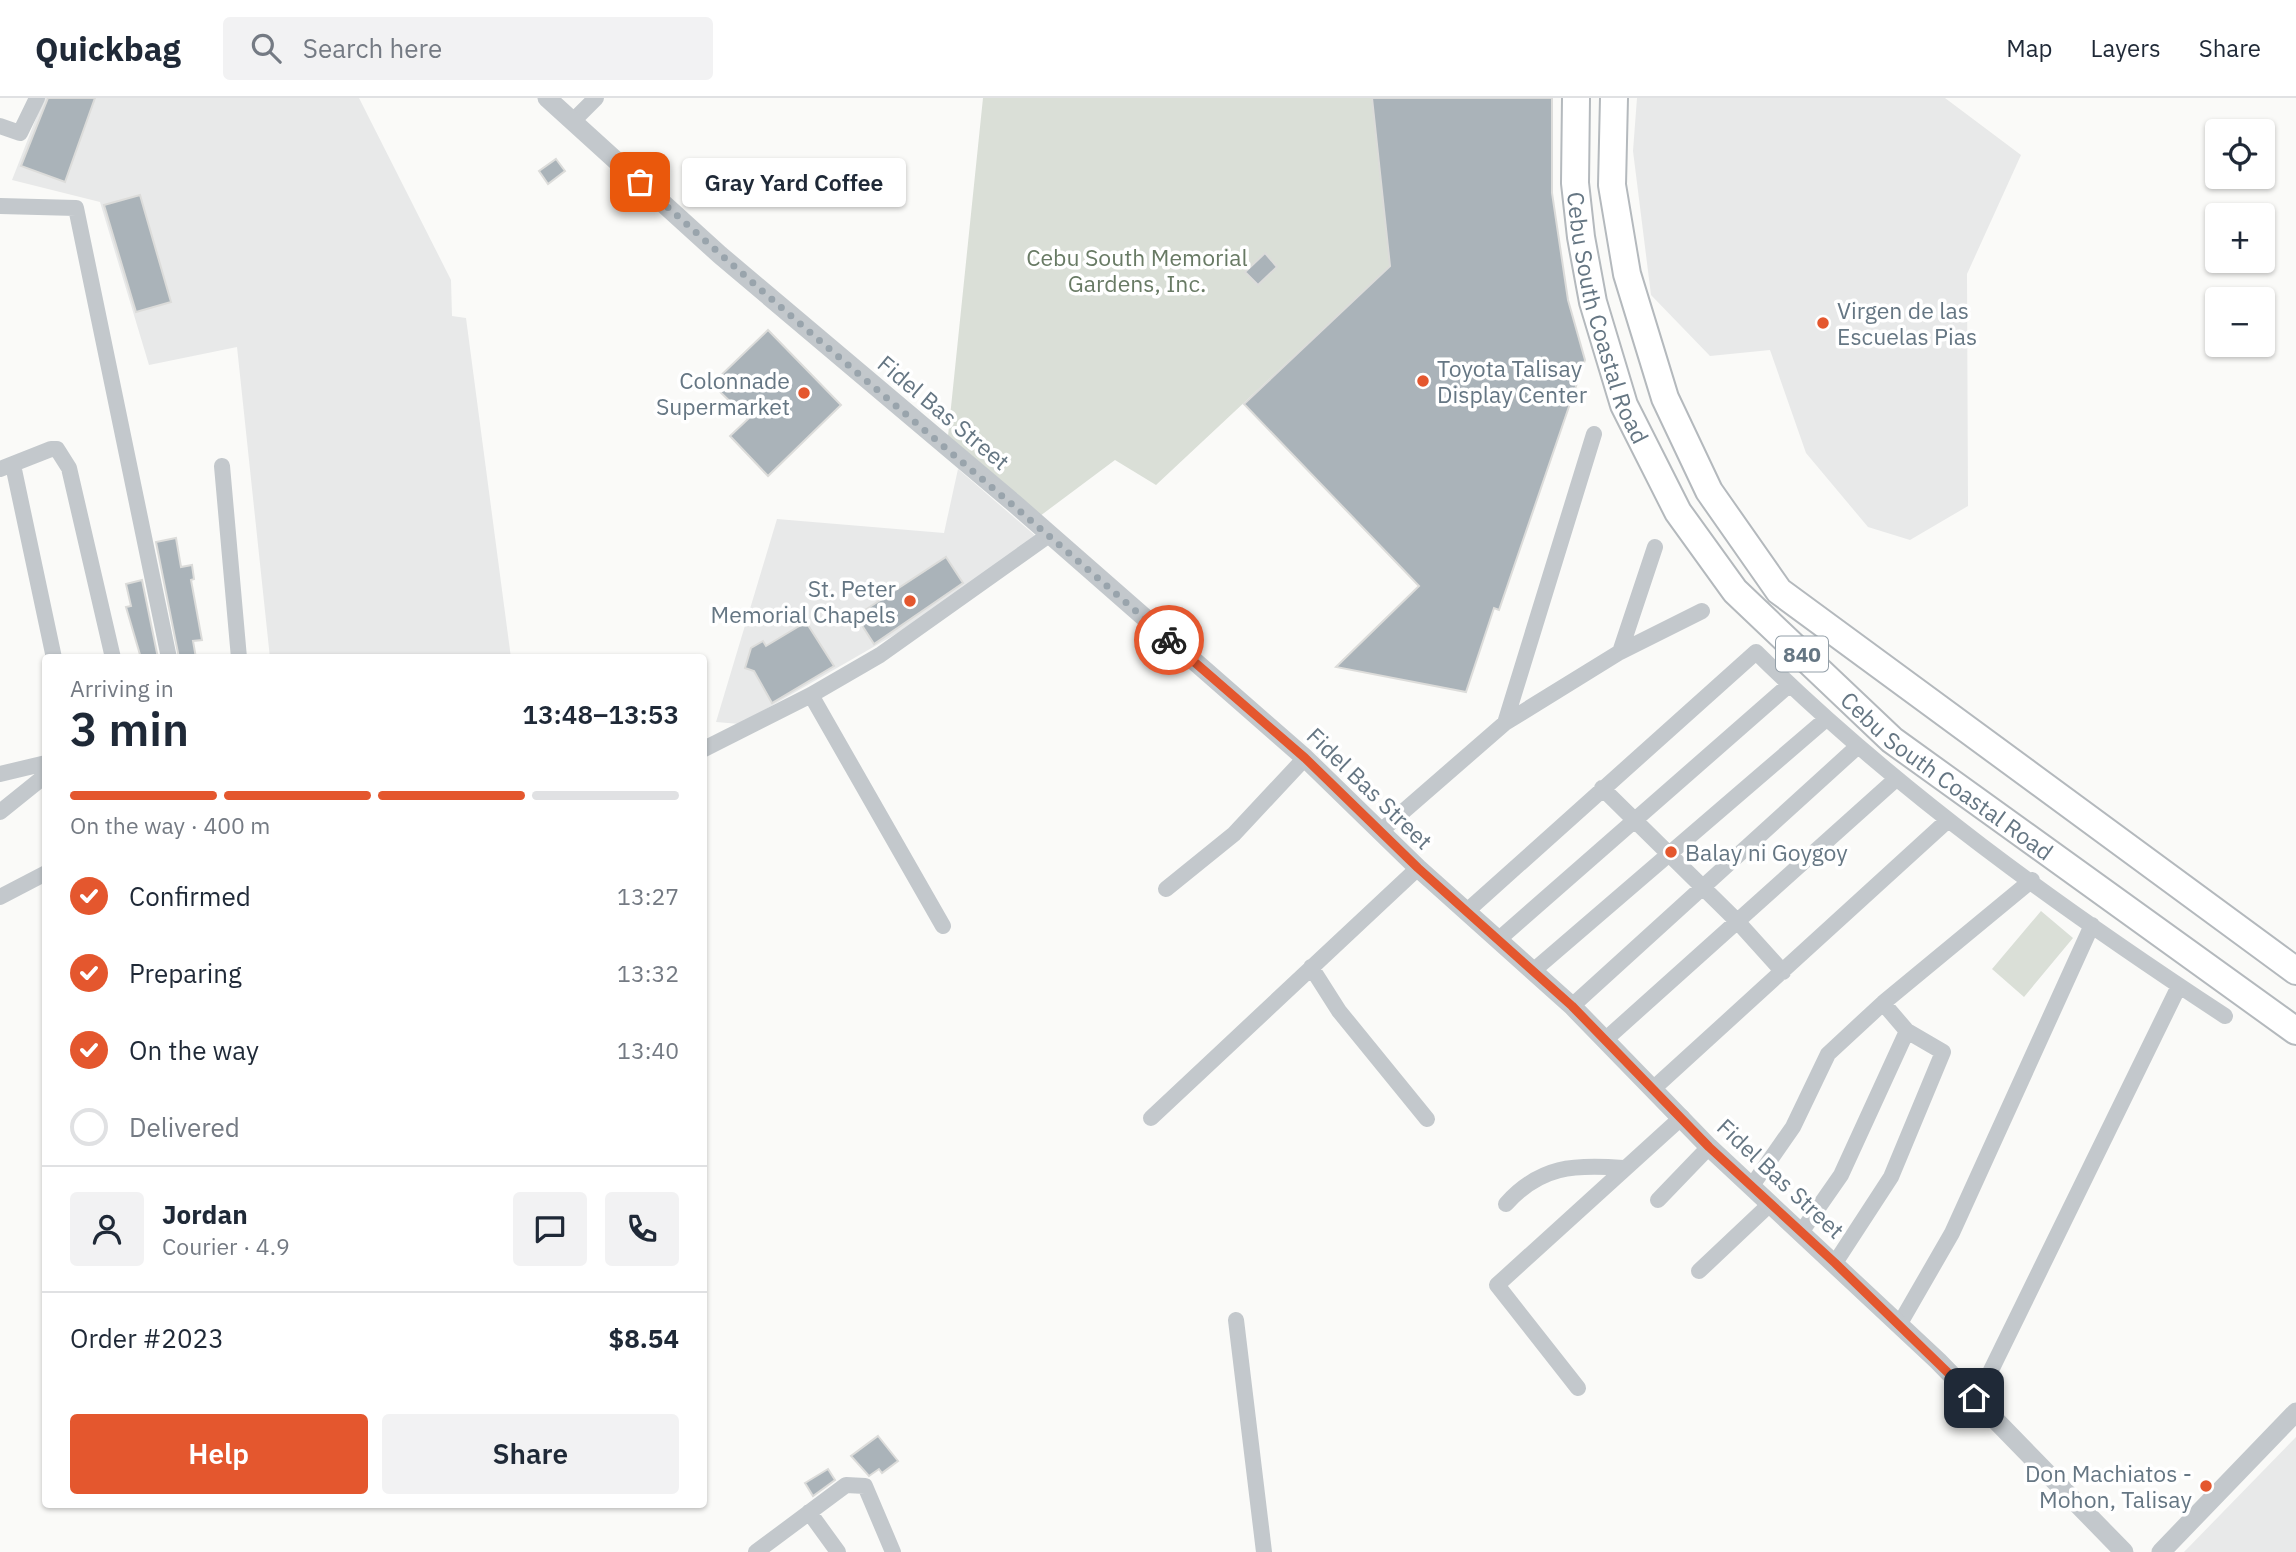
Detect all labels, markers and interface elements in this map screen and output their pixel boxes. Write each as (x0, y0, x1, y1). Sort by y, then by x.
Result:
search box (223, 17, 713, 80)
text: Quickbag (35, 27, 181, 70)
icon: search (247, 29, 285, 67)
text: Search here (303, 31, 442, 65)
text: Map (2006, 32, 2053, 64)
text: Layers (2091, 32, 2161, 64)
text: Share (2199, 32, 2261, 64)
map controls (2205, 119, 2275, 357)
button: locate (2205, 119, 2275, 189)
pin (610, 152, 670, 212)
callout: Gray Yard Coffee (682, 158, 906, 206)
icon: bag (621, 163, 659, 201)
text: Gray Yard Coffee (705, 167, 883, 197)
street label: Cebu South Coastal Road (1561, 190, 1656, 448)
button: + (2205, 203, 2275, 273)
park label: Cebu South Memorial Gardens, Inc. (1026, 242, 1248, 298)
button: − (2205, 287, 2275, 357)
place label: Virgen de las Escuelas Pias (1837, 295, 1977, 351)
marker: Virgen de las Escuelas Pias (1815, 315, 1831, 331)
street label: Fidel Bas Street (872, 348, 1016, 476)
place label: Toyota Talisay Display Center (1437, 353, 1588, 409)
place label: Colonnade Supermarket (656, 365, 790, 421)
marker: Toyota Talisay Display Center (1415, 373, 1431, 389)
marker: Colonnade Supermarket (796, 385, 812, 401)
place label: St. Peter Memorial Chapels (711, 573, 897, 629)
marker: St. Peter Memorial Chapels (902, 593, 918, 609)
courier (1134, 605, 1204, 675)
icon: bike (1150, 621, 1188, 659)
road number: 840 (1776, 636, 1828, 672)
text: Arriving in (70, 673, 174, 703)
street label: Cebu South Coastal Road (1835, 684, 2059, 866)
text: 13:48–13:53 (522, 697, 679, 731)
text: 3 min (70, 699, 189, 759)
street label: Fidel Bas Street (1301, 720, 1439, 856)
text: On the way · 400 m (70, 810, 270, 840)
place label: Balay ni Goygoy (1685, 837, 1848, 867)
marker: Balay ni Goygoy (1663, 844, 1679, 860)
icon: check (70, 877, 108, 915)
text: Confirmed (129, 879, 251, 913)
text: 13:27 (617, 881, 679, 911)
icon: check (70, 954, 108, 992)
text: Preparing (129, 956, 242, 990)
text: 13:32 (617, 958, 679, 988)
icon: check (70, 1031, 108, 1069)
text: On the way (129, 1033, 259, 1067)
text: 13:40 (617, 1035, 679, 1065)
text: Delivered (129, 1110, 240, 1144)
street label: Fidel Bas Street (1711, 1111, 1851, 1245)
button: person (70, 1192, 144, 1266)
button: chat (513, 1192, 587, 1266)
button: phone (605, 1192, 679, 1266)
text: Jordan (162, 1197, 248, 1231)
text: Courier · 4.9 (162, 1231, 290, 1261)
text: Order #2023 (70, 1321, 224, 1355)
text: $8.54 (609, 1321, 679, 1355)
pin (1944, 1368, 2004, 1428)
icon: home (1955, 1379, 1993, 1417)
button: Help (70, 1414, 368, 1494)
button: Share (382, 1414, 679, 1494)
place label: Don Machiatos - Mohon, Talisay (2025, 1458, 2193, 1514)
marker: Don Machiatos - Mohon, Talisay (2198, 1478, 2214, 1494)

